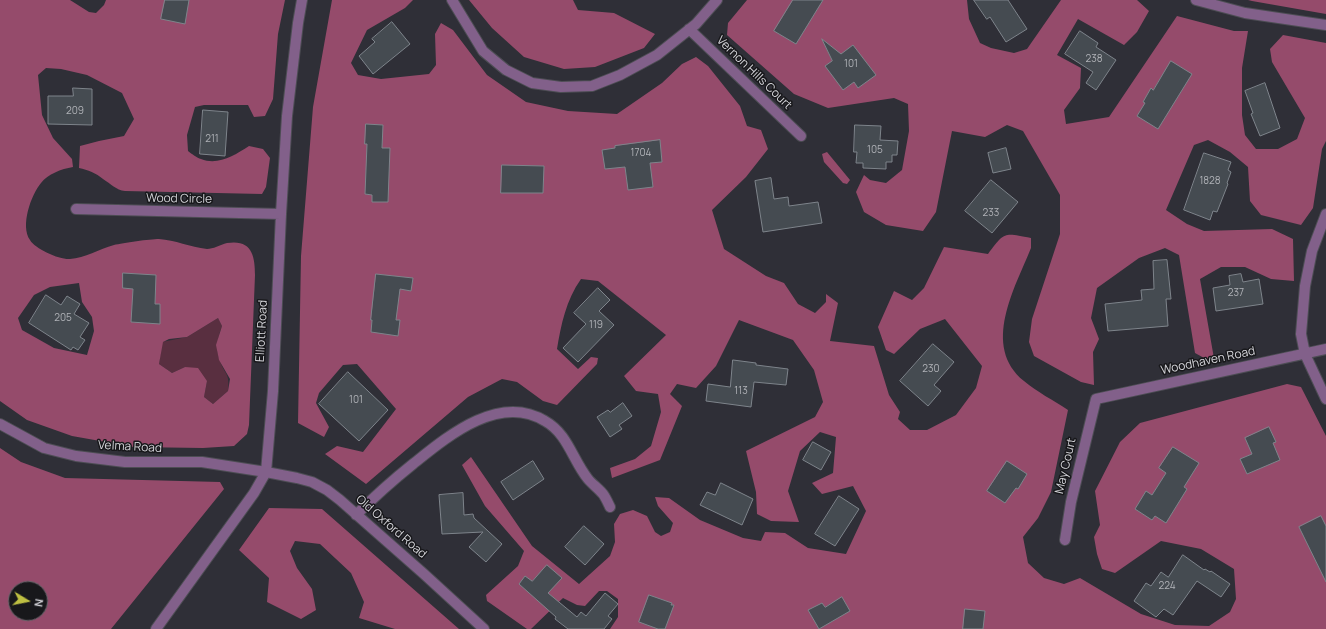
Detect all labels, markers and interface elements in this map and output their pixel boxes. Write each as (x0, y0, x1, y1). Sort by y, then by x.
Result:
street label: Vernon Hills Court (713, 33, 795, 113)
house number: 238 (1085, 53, 1103, 65)
house number: 101 (844, 58, 858, 70)
house number: 209 (66, 105, 84, 117)
house number: 211 (205, 133, 219, 145)
house number: 105 (867, 144, 883, 156)
house number: 1704 (631, 147, 651, 159)
house number: 1828 (1199, 175, 1221, 187)
street label: Wood Circle (146, 191, 212, 207)
house number: 233 (983, 207, 999, 219)
house number: 237 (1228, 287, 1244, 299)
street label: Elliott Road (253, 300, 271, 362)
house number: 205 (54, 312, 72, 324)
house number: 119 (589, 319, 603, 331)
street label: Woodhaven Road (1160, 344, 1256, 378)
house number: 230 (922, 363, 940, 375)
house number: 113 (734, 385, 748, 397)
house number: 101 (349, 394, 363, 406)
street label: May Court (1053, 437, 1079, 495)
street label: Velma Road (98, 438, 162, 456)
street label: Old Oxford Road (353, 492, 429, 562)
house number: 224 (1158, 580, 1176, 592)
north arrow (8, 581, 48, 621)
text: N (31, 598, 47, 608)

